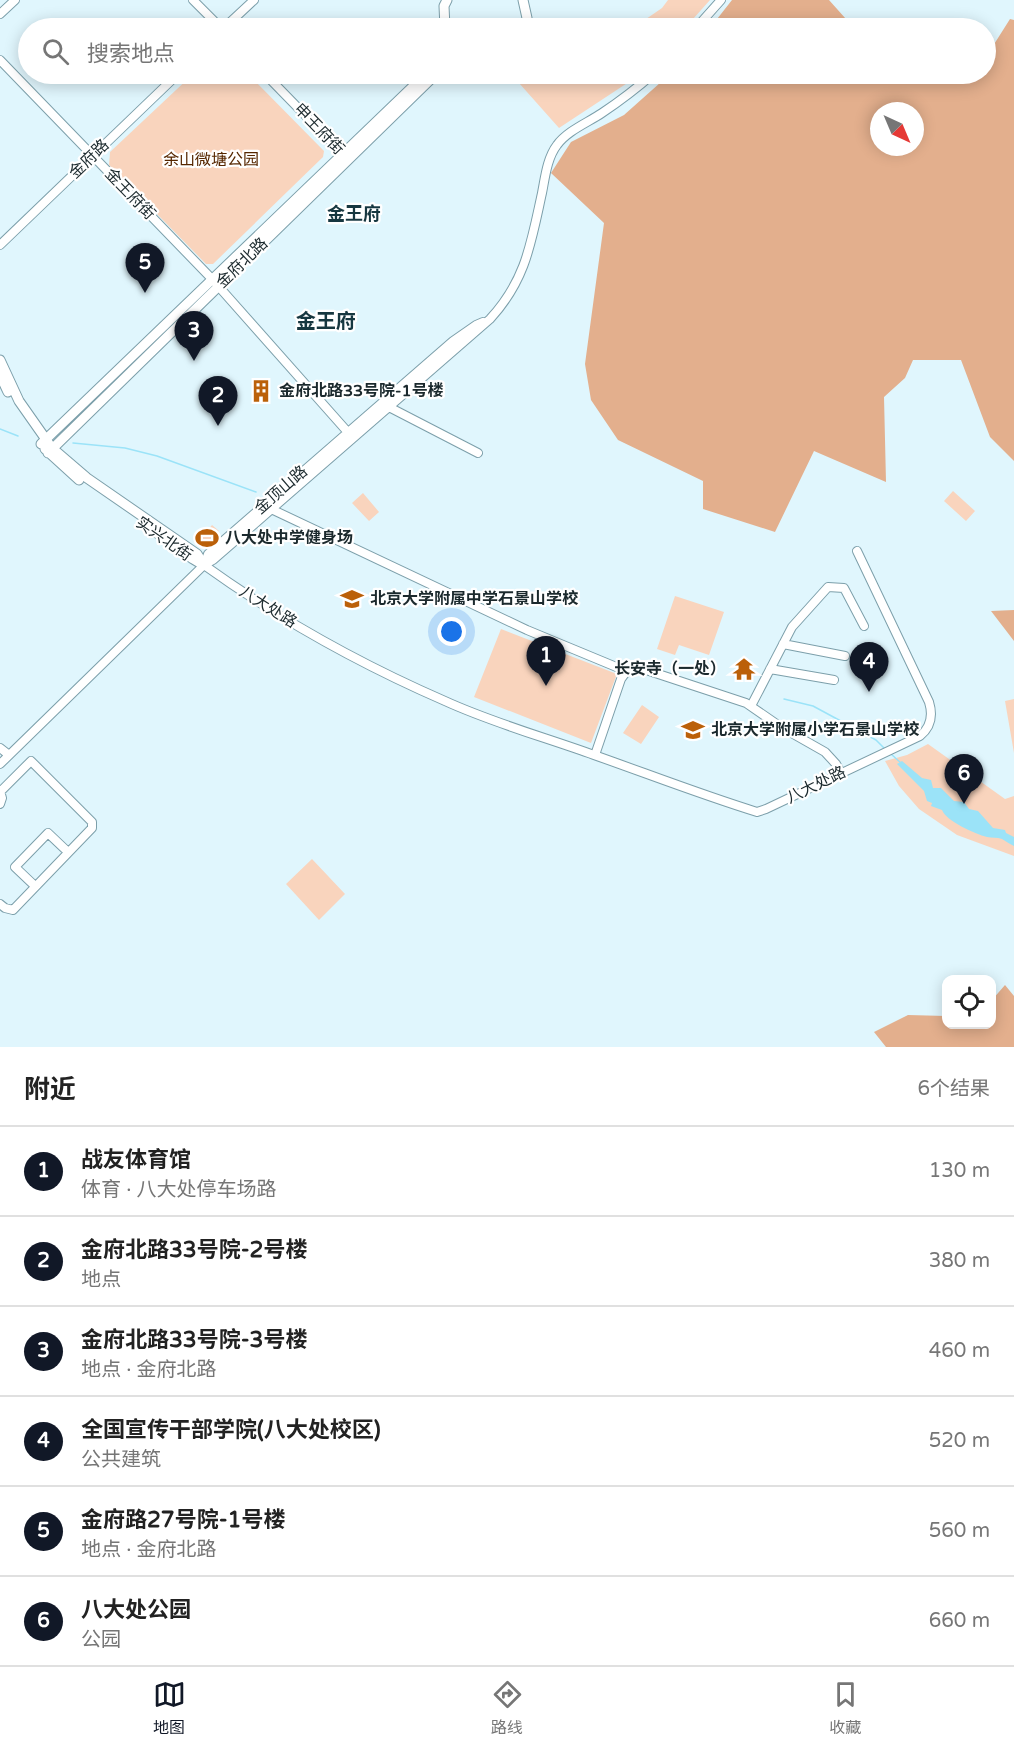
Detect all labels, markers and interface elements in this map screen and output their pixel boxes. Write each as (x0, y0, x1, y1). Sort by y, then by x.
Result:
search box (18, 18, 996, 84)
icon: search (39, 35, 72, 68)
text: 搜索地点 (87, 41, 175, 67)
street label: 申王府街 (290, 99, 348, 159)
north arrow (870, 102, 924, 156)
street label: 金府路 (65, 135, 113, 183)
park label: 余山微塘公园 (163, 150, 259, 170)
street label: 金王府街 (101, 164, 159, 224)
district label: 金王府 (327, 203, 381, 225)
street label: 金府北路 (212, 234, 272, 292)
pin: 5 (126, 244, 164, 293)
district label: 金王府 (296, 310, 356, 334)
pin: 3 (174, 312, 214, 361)
pin: 2 (198, 376, 238, 426)
building icon: 金府北路33号院-1号楼 (248, 378, 274, 404)
place label: 金府北路33号院-1号楼 (279, 381, 444, 401)
street label: 金顶山路 (250, 461, 312, 519)
street label: 实兴北街 (132, 512, 196, 566)
sports icon: 八大处中学健身场 (194, 525, 220, 551)
place label: 八大处中学健身场 (225, 528, 353, 548)
street label: 八大处路 (236, 582, 300, 632)
school or university icon: 北京大学附属中学石景山学校 (339, 586, 365, 612)
place label: 北京大学附属中学石景山学校 (370, 589, 579, 609)
your location (437, 617, 466, 646)
pin: 1 (526, 636, 566, 686)
pin: 4 (850, 642, 888, 692)
temple icon: 长安寺（一处） (731, 656, 757, 682)
place label: 长安寺（一处） (614, 659, 726, 679)
school or university icon: 北京大学附属小学石景山学校 (680, 717, 706, 743)
place label: 北京大学附属小学石景山学校 (711, 720, 920, 740)
pin: 6 (944, 754, 984, 804)
street label: 八大处路 (783, 762, 849, 808)
map controls (942, 975, 996, 1029)
button: locate (942, 975, 996, 1029)
text: 附近 (24, 1074, 76, 1105)
text: 6个结果 (917, 1077, 990, 1101)
text: 战友体育馆 (81, 1147, 191, 1173)
text: 1 (37, 1159, 50, 1183)
text: 130 m (929, 1159, 990, 1183)
text: 体育 · 八大处停车场路 (81, 1178, 277, 1202)
text: 金府北路33号院-2号楼 (81, 1237, 307, 1263)
text: 2 (37, 1249, 50, 1273)
text: 380 m (929, 1249, 990, 1273)
text: 地点 (81, 1268, 121, 1292)
text: 金府北路33号院-3号楼 (81, 1327, 307, 1353)
text: 3 (37, 1339, 50, 1363)
text: 460 m (929, 1339, 990, 1363)
text: 地点 · 金府北路 (81, 1358, 217, 1382)
text: 全国宣传干部学院(八大处校区) (81, 1417, 381, 1443)
text: 4 (37, 1429, 50, 1453)
text: 520 m (929, 1429, 990, 1453)
text: 公共建筑 (81, 1448, 161, 1472)
text: 金府路27号院-1号楼 (81, 1507, 285, 1533)
text: 5 (37, 1519, 50, 1543)
text: 560 m (929, 1519, 990, 1543)
text: 地点 · 金府北路 (81, 1538, 217, 1562)
text: 八大处公园 (81, 1597, 191, 1623)
text: 6 (37, 1609, 50, 1633)
text: 660 m (929, 1609, 990, 1633)
text: 公园 (81, 1628, 121, 1652)
tab: 地图 (153, 1678, 186, 1738)
tab: 路线 (491, 1678, 524, 1738)
tab: 收藏 (829, 1678, 862, 1738)

